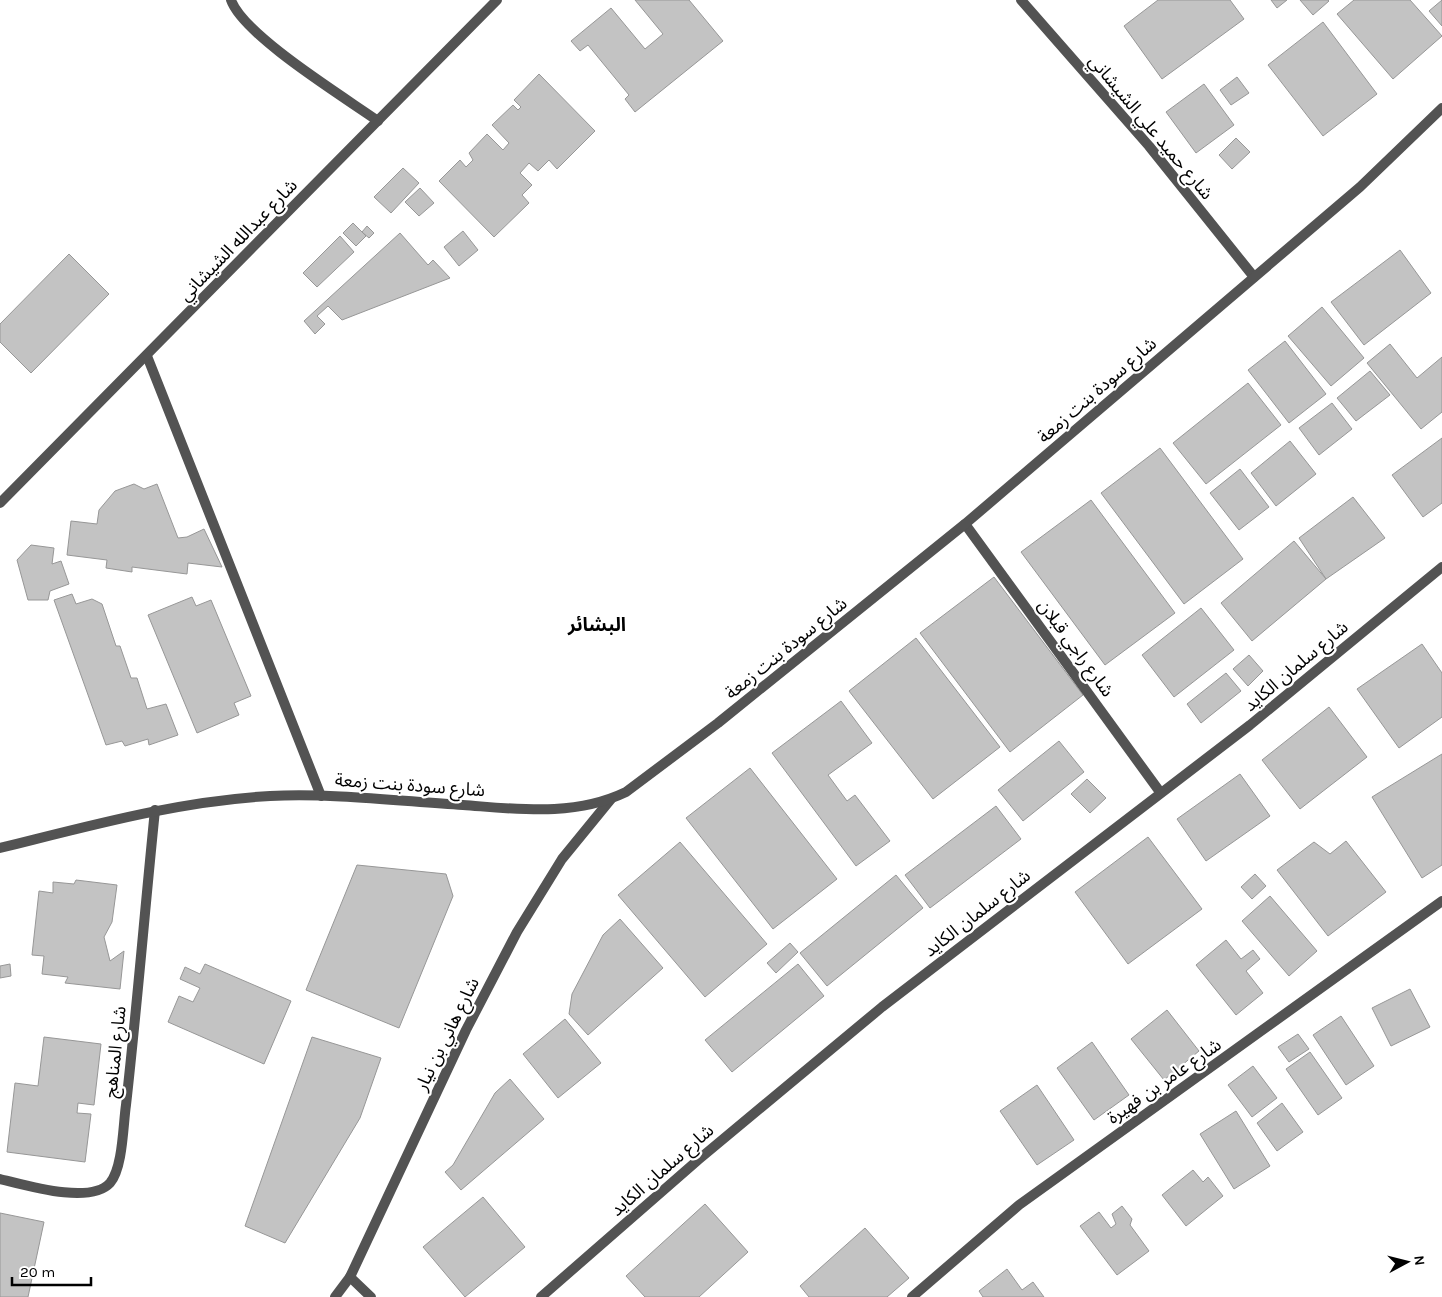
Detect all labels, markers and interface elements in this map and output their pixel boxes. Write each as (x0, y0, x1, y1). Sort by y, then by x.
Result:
street label: شارع حميد علي الشيشاني (1082, 50, 1218, 206)
street label: شارع عبدالله الشيشاني (174, 174, 304, 308)
street label: شارع سودة بنت زمعة (1033, 332, 1163, 450)
street label: شارع سودة بنت زمعة (721, 592, 853, 706)
street label: شارع راجي قبلان (1031, 595, 1119, 703)
district label: البشائر (567, 614, 626, 636)
street label: شارع سلمان الكايد (1239, 616, 1355, 718)
street label: شارع سودة بنت زمعة (334, 769, 486, 804)
street label: شارع سلمان الكايد (919, 864, 1037, 964)
street label: شارع هاني بن نيار (410, 974, 487, 1096)
street label: شارع المناهج (99, 1005, 134, 1099)
street label: شارع عامر بن فهيرة (1103, 1033, 1227, 1131)
street label: شارع سلمان الكايد (606, 1119, 720, 1223)
north arrow (1382, 1237, 1432, 1287)
scale bar (12, 1254, 91, 1286)
text: N (1410, 1254, 1428, 1266)
text: 20 m (20, 1263, 55, 1281)

